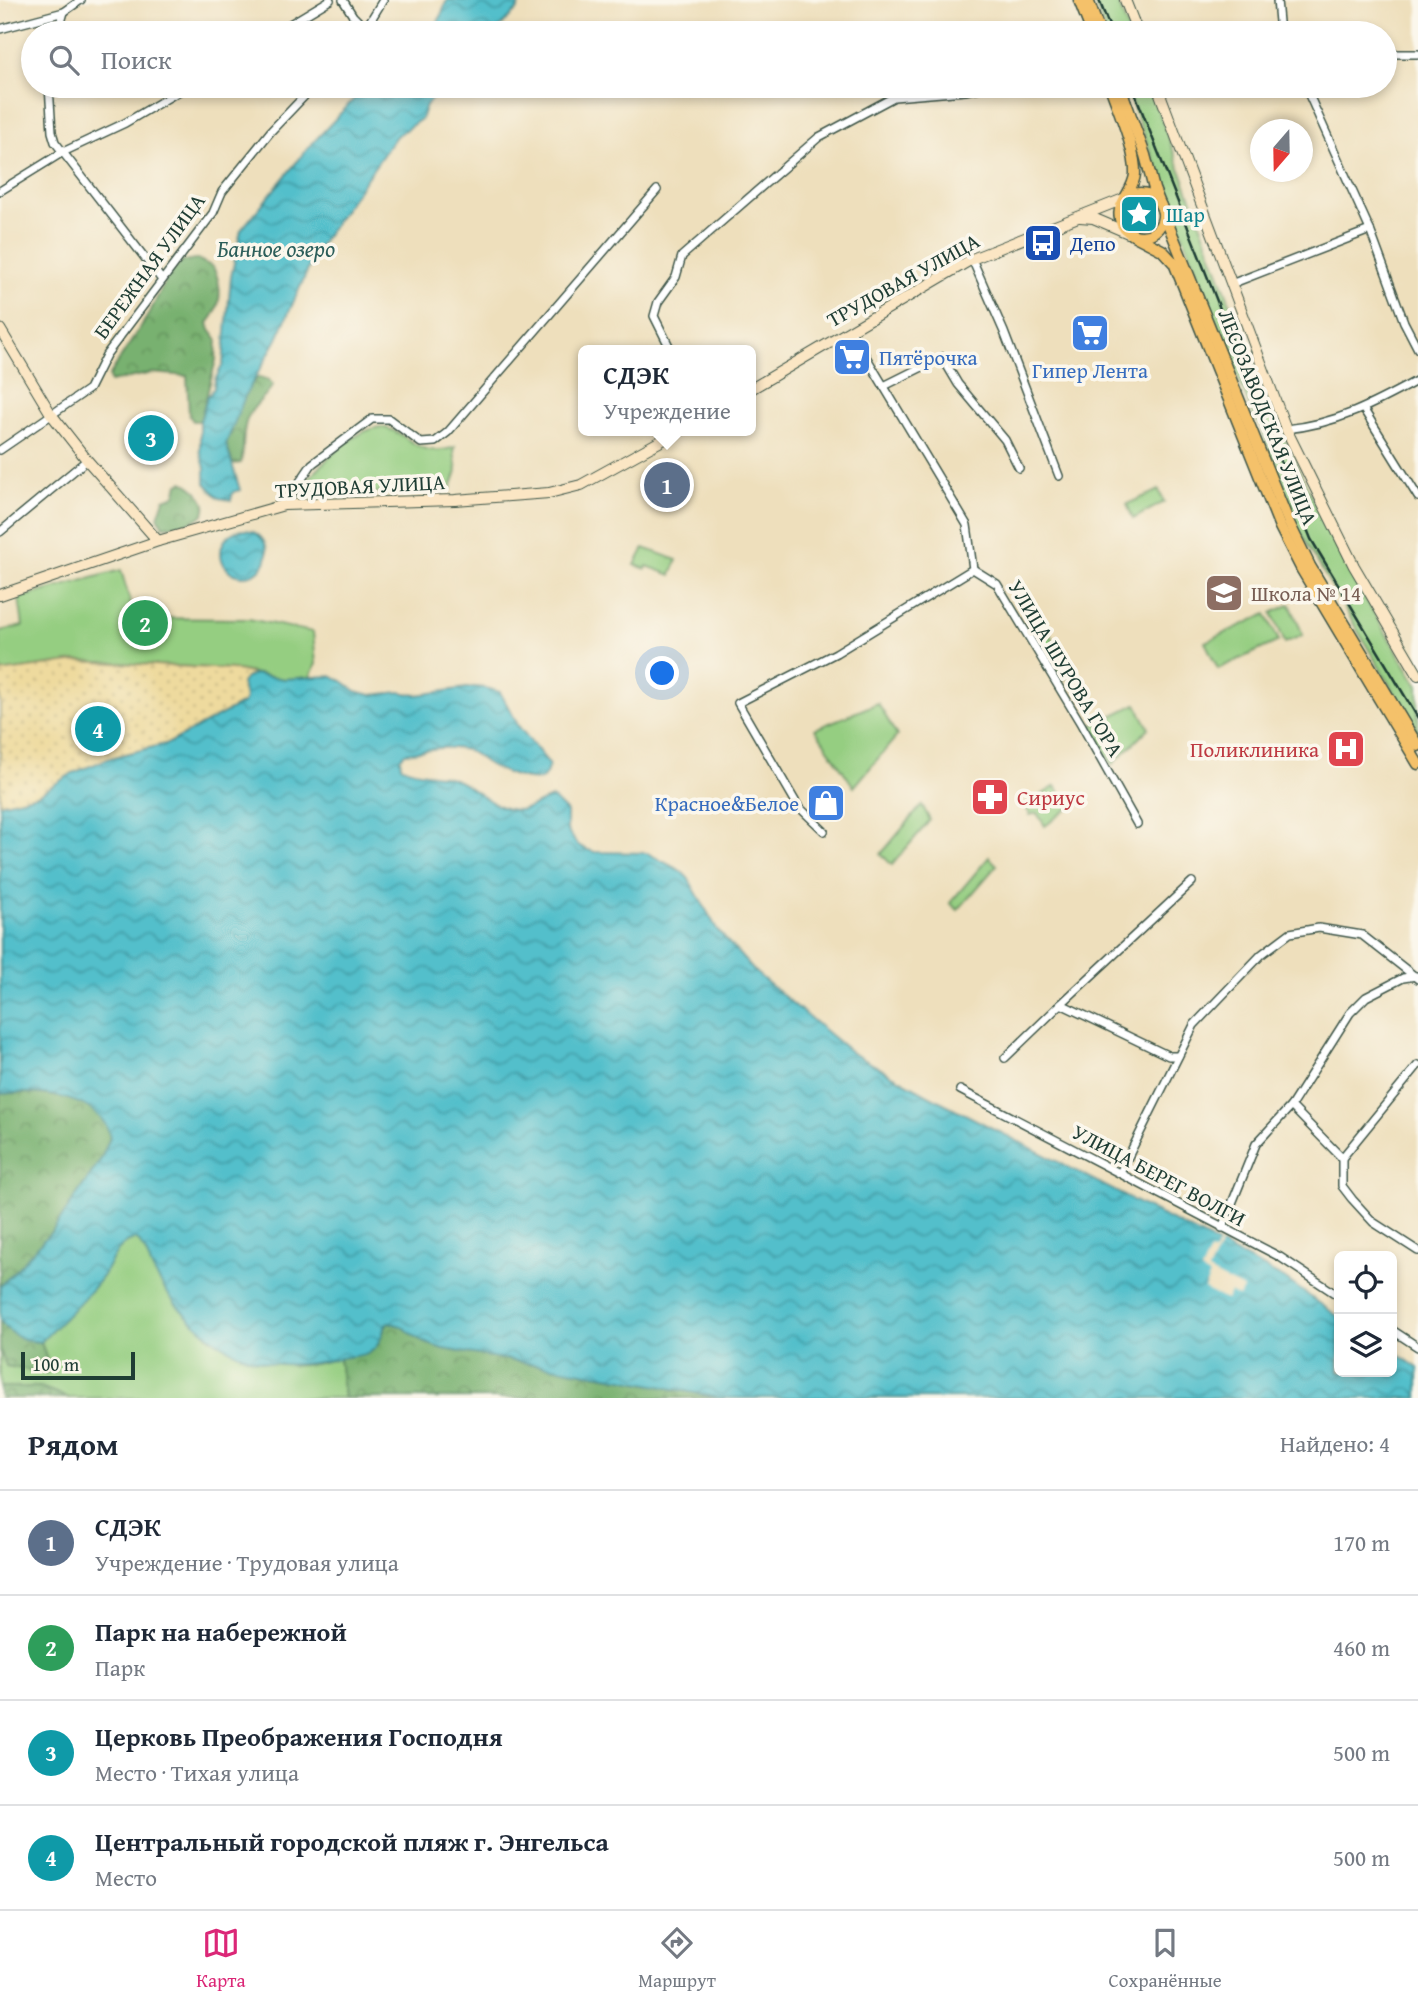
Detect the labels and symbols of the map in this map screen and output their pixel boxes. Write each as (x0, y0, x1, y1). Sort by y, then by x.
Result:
north arrow (1250, 119, 1313, 182)
street label: БЕРЕЖНАЯ УЛИЦА (86, 187, 213, 345)
place icon: Шар (1118, 193, 1160, 235)
place label: Шар (1166, 199, 1205, 230)
bus stop icon: Депо (1022, 222, 1064, 264)
street label: ТРУДОВАЯ УЛИЦА (821, 225, 985, 335)
place label: Депо (1069, 228, 1116, 259)
water label: Банное озеро (217, 232, 335, 265)
street label: ЛЕСОЗАВОДСКАЯ УЛИЦА (1210, 304, 1326, 530)
supermarket icon: Гипер Лента (1069, 312, 1111, 354)
supermarket icon: Пятёрочка (831, 336, 873, 378)
place label: Пятёрочка (879, 342, 977, 373)
place label: Гипер Лента (1032, 355, 1148, 386)
pin: 3 (128, 412, 174, 464)
pin: 1 (644, 459, 690, 511)
street label: ТРУДОВАЯ УЛИЦА (274, 466, 446, 506)
school or university icon: Школа № 14 (1203, 572, 1245, 614)
street label: УЛИЦА ШУРОВА ГОРА (1001, 574, 1131, 763)
place label: Школа № 14 (1251, 578, 1361, 609)
pin: 2 (122, 597, 168, 649)
your location (645, 656, 679, 690)
pin: 4 (75, 703, 121, 755)
hospital icon: Поликлиника (1325, 728, 1367, 770)
place label: Поликлиника (1190, 734, 1319, 765)
pharmacy icon: Сириус (969, 776, 1011, 818)
shop icon: Красное&Белое (805, 782, 847, 824)
place label: Сириус (1017, 782, 1085, 813)
place label: Красное&Белое (655, 788, 799, 819)
street label: УЛИЦА БЕРЕГ ВОЛГИ (1067, 1116, 1251, 1234)
scale bar (21, 1349, 135, 1381)

